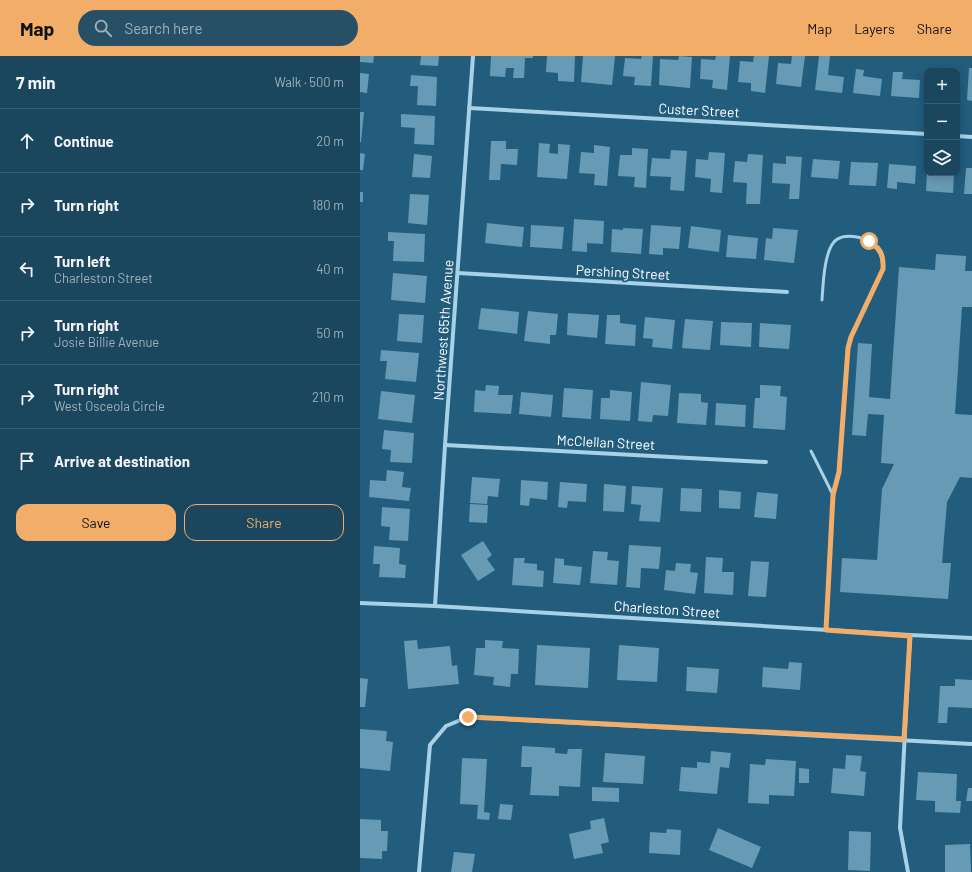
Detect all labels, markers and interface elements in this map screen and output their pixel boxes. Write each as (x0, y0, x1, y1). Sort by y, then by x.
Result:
search box (78, 10, 358, 46)
text: Map (20, 17, 54, 40)
icon: search (92, 17, 114, 39)
text: Search here (124, 19, 202, 37)
text: Map (807, 20, 832, 37)
text: Layers (854, 20, 895, 37)
text: Share (917, 20, 952, 37)
map controls (924, 68, 960, 176)
button: + (924, 68, 960, 104)
text: 7 min (16, 72, 56, 92)
text: Walk · 500 m (274, 74, 344, 90)
street label: Custer Street (658, 99, 740, 121)
button: − (924, 104, 960, 140)
icon: ahead (16, 130, 38, 152)
text: Continue (54, 132, 114, 150)
text: 20 m (316, 133, 344, 149)
button: layers (924, 140, 960, 176)
icon: right (16, 194, 38, 216)
text: Turn right (54, 196, 119, 214)
text: 180 m (312, 197, 344, 213)
route start (860, 232, 878, 250)
text: Turn left (54, 252, 110, 270)
icon: left (16, 258, 38, 280)
street label: Northwest 65th Avenue (430, 259, 456, 401)
text: 40 m (316, 261, 344, 277)
street label: Pershing Street (575, 261, 671, 283)
text: Charleston Street (54, 270, 153, 286)
text: Turn right (54, 316, 119, 334)
icon: right (16, 322, 38, 344)
text: 50 m (317, 325, 344, 341)
text: Josie Billie Avenue (54, 334, 159, 350)
text: Turn right (54, 380, 119, 398)
icon: right (16, 386, 38, 408)
text: 210 m (312, 389, 344, 405)
text: West Osceola Circle (54, 398, 165, 414)
street label: McClellan Street (556, 431, 656, 453)
icon: arrive (16, 450, 38, 472)
text: Arrive at destination (54, 452, 190, 470)
button: Save (16, 504, 176, 541)
button: Share (184, 504, 344, 541)
street label: Charleston Street (613, 597, 721, 621)
route end (459, 708, 477, 726)

